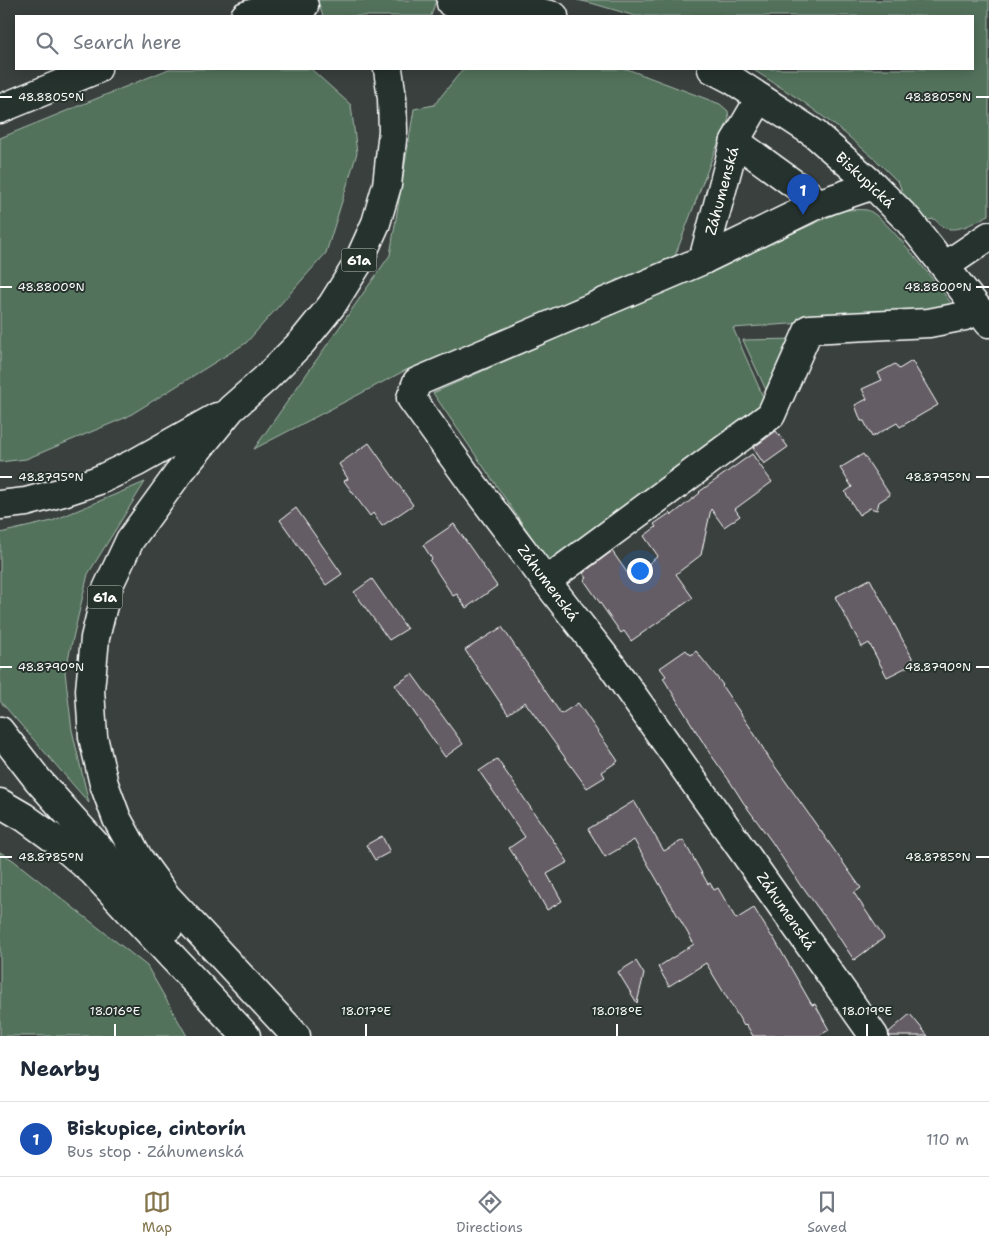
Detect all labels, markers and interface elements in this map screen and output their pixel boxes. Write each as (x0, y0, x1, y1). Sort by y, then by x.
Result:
search box (15, 15, 974, 70)
icon: search (33, 29, 61, 57)
text: Search here (73, 30, 182, 55)
text: 48.8805°N (18, 89, 84, 105)
text: 48.8805°N (905, 89, 971, 105)
street label: Záhumenská (701, 144, 744, 237)
street label: Biskupická (831, 147, 899, 213)
pin: 1 (787, 174, 819, 215)
road number: 61a (342, 248, 376, 272)
text: 48.8800°N (17, 279, 85, 295)
text: 48.8800°N (904, 279, 972, 295)
text: 48.8795°N (18, 469, 84, 485)
text: 48.8795°N (905, 469, 971, 485)
street label: Záhumenská (513, 541, 584, 626)
your location (627, 558, 653, 584)
road number: 61a (88, 586, 122, 608)
text: 48.8790°N (18, 659, 84, 675)
text: 48.8790°N (905, 659, 971, 675)
text: 48.8785°N (18, 849, 84, 865)
text: 48.8785°N (905, 849, 971, 865)
street label: Záhumenská (752, 868, 821, 954)
text: 18.016°E (90, 1003, 140, 1019)
text: 18.017°E (341, 1003, 391, 1019)
text: 18.018°E (592, 1003, 642, 1019)
text: 18.019°E (842, 1003, 892, 1019)
text: Nearby (20, 1055, 100, 1083)
text: Biskupice, cintorín (67, 1116, 246, 1141)
text: 1 (32, 1129, 40, 1150)
text: 110 m (926, 1129, 969, 1150)
text: Bus stop · Záhumenská (67, 1141, 244, 1162)
tab: Map (142, 1188, 172, 1236)
tab: Directions (456, 1188, 523, 1236)
tab: Saved (807, 1188, 847, 1236)

